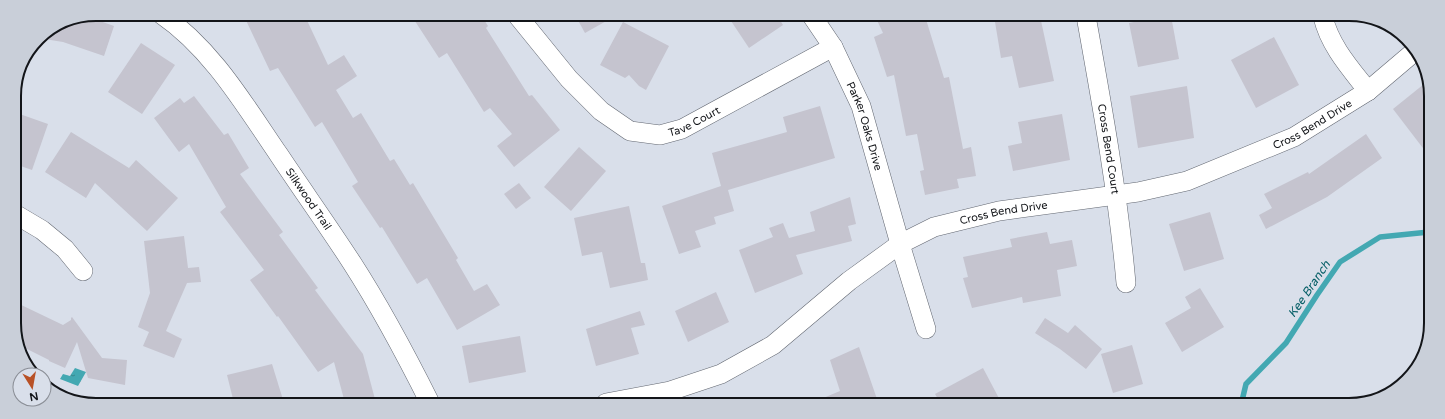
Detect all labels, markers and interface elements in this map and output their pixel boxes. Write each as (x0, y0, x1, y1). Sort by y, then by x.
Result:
street label: Parker Oaks Drive (844, 79, 885, 172)
street label: Cross Bend Drive (1271, 96, 1354, 152)
street label: Tave Court (667, 103, 722, 139)
street label: Cross Bend Court (1095, 103, 1122, 195)
street label: Silkwood Trail (283, 165, 334, 232)
street label: Cross Bend Drive (958, 198, 1048, 227)
water label: Kee Branch (1285, 257, 1333, 320)
north arrow (12, 367, 52, 407)
text: N (28, 389, 39, 404)

